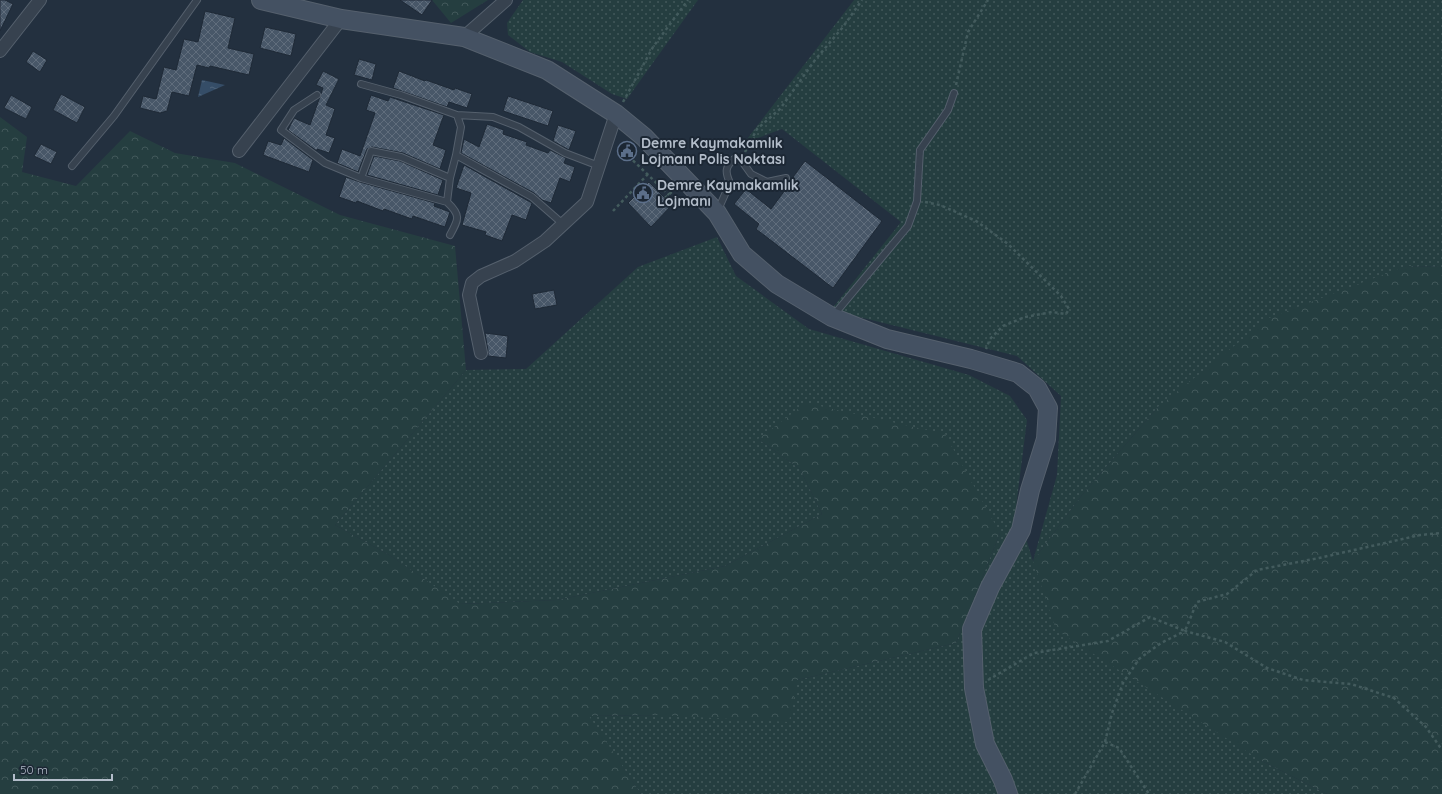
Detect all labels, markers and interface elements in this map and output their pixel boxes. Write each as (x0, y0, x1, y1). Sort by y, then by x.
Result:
place label: Demre Kaymakamlık Lojmanı Polis Noktası (641, 134, 785, 168)
public building icon: Demre Kaymakamlık Lojmanı Polis Noktası (616, 140, 638, 162)
place label: Demre Kaymakamlık Lojmanı (657, 176, 799, 210)
public building icon: Demre Kaymakamlık Lojmanı (632, 182, 654, 204)
scale bar (14, 756, 112, 782)
text: 50 m (20, 762, 48, 777)

